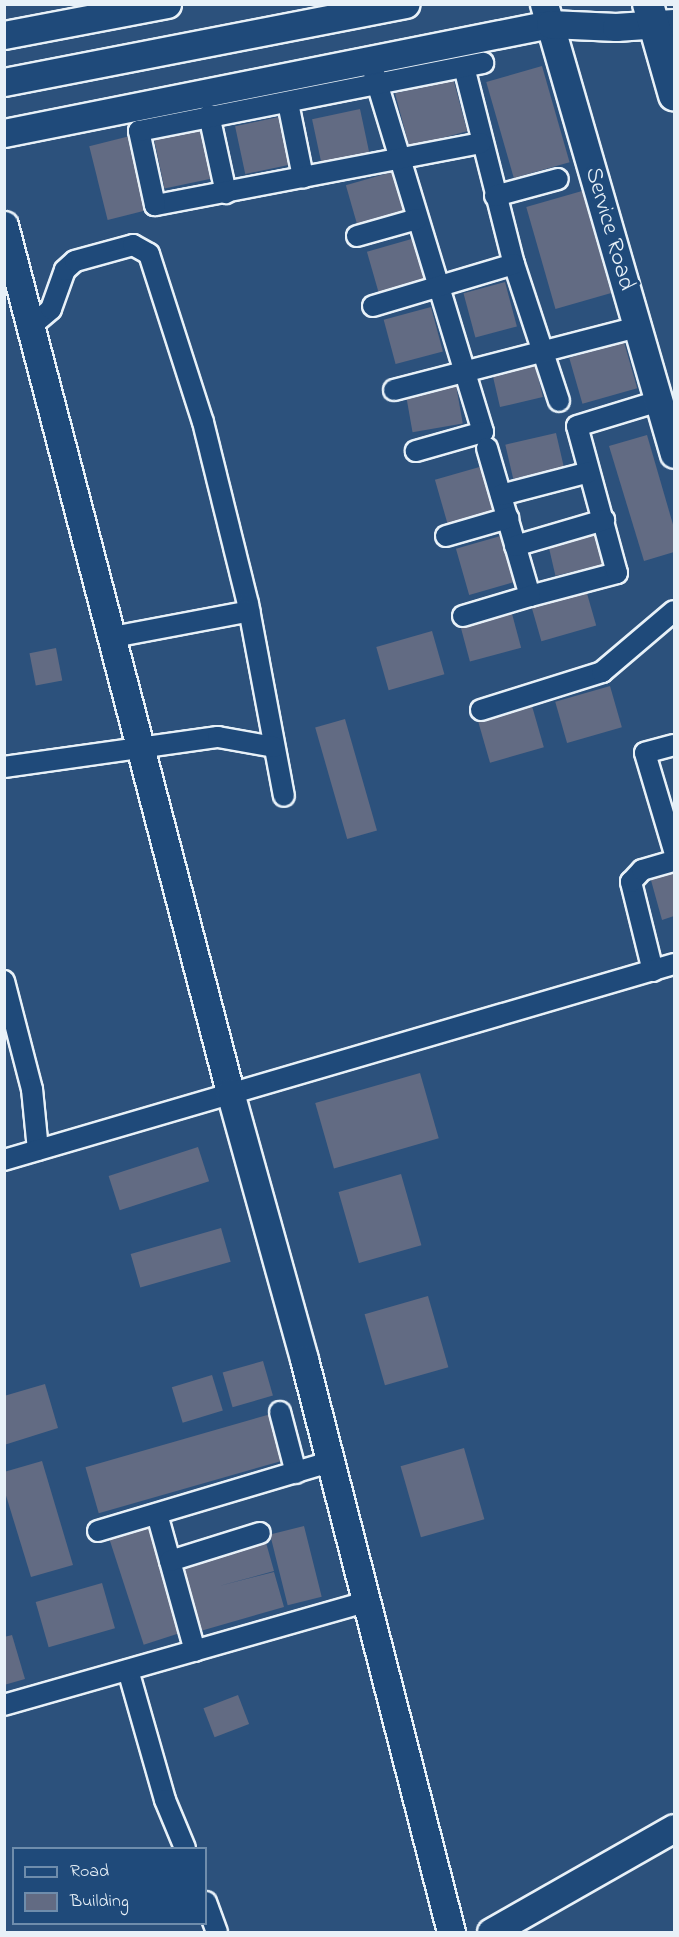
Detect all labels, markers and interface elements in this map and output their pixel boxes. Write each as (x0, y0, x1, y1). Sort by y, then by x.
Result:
street label: Service Road (578, 164, 640, 294)
legend (12, 1847, 207, 1925)
text: Road (70, 1859, 109, 1885)
text: Building (70, 1889, 129, 1915)

